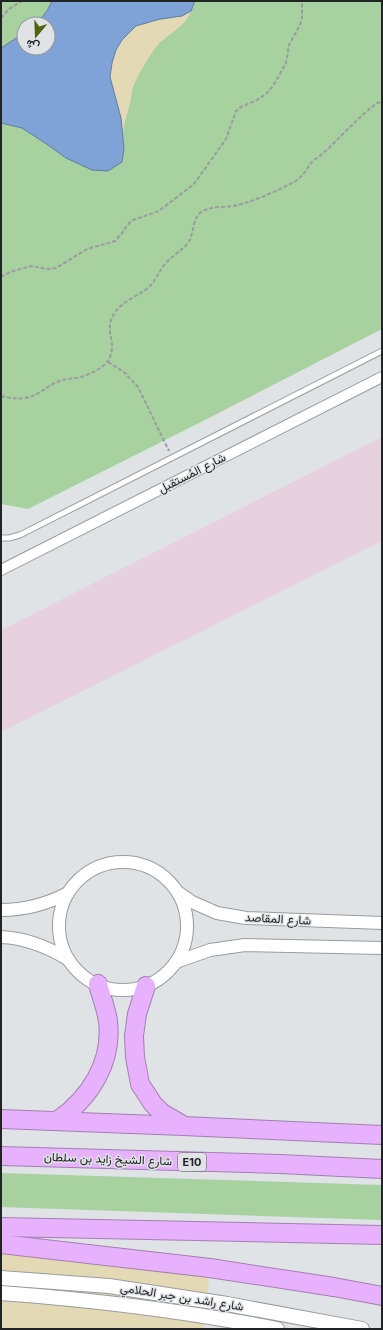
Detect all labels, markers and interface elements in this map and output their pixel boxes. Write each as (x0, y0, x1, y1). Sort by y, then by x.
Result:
north arrow (16, 16, 56, 56)
text: ش (24, 37, 41, 54)
street label: شارع المُستقبل (156, 449, 229, 498)
street label: شارع المقاصد (244, 909, 311, 930)
street label: شارع الشيخ زايد بن سلطان (44, 1149, 172, 1170)
road number: E10 (178, 1153, 206, 1171)
street label: شارع راشد بن جبر الحلامي (119, 1279, 245, 1317)

